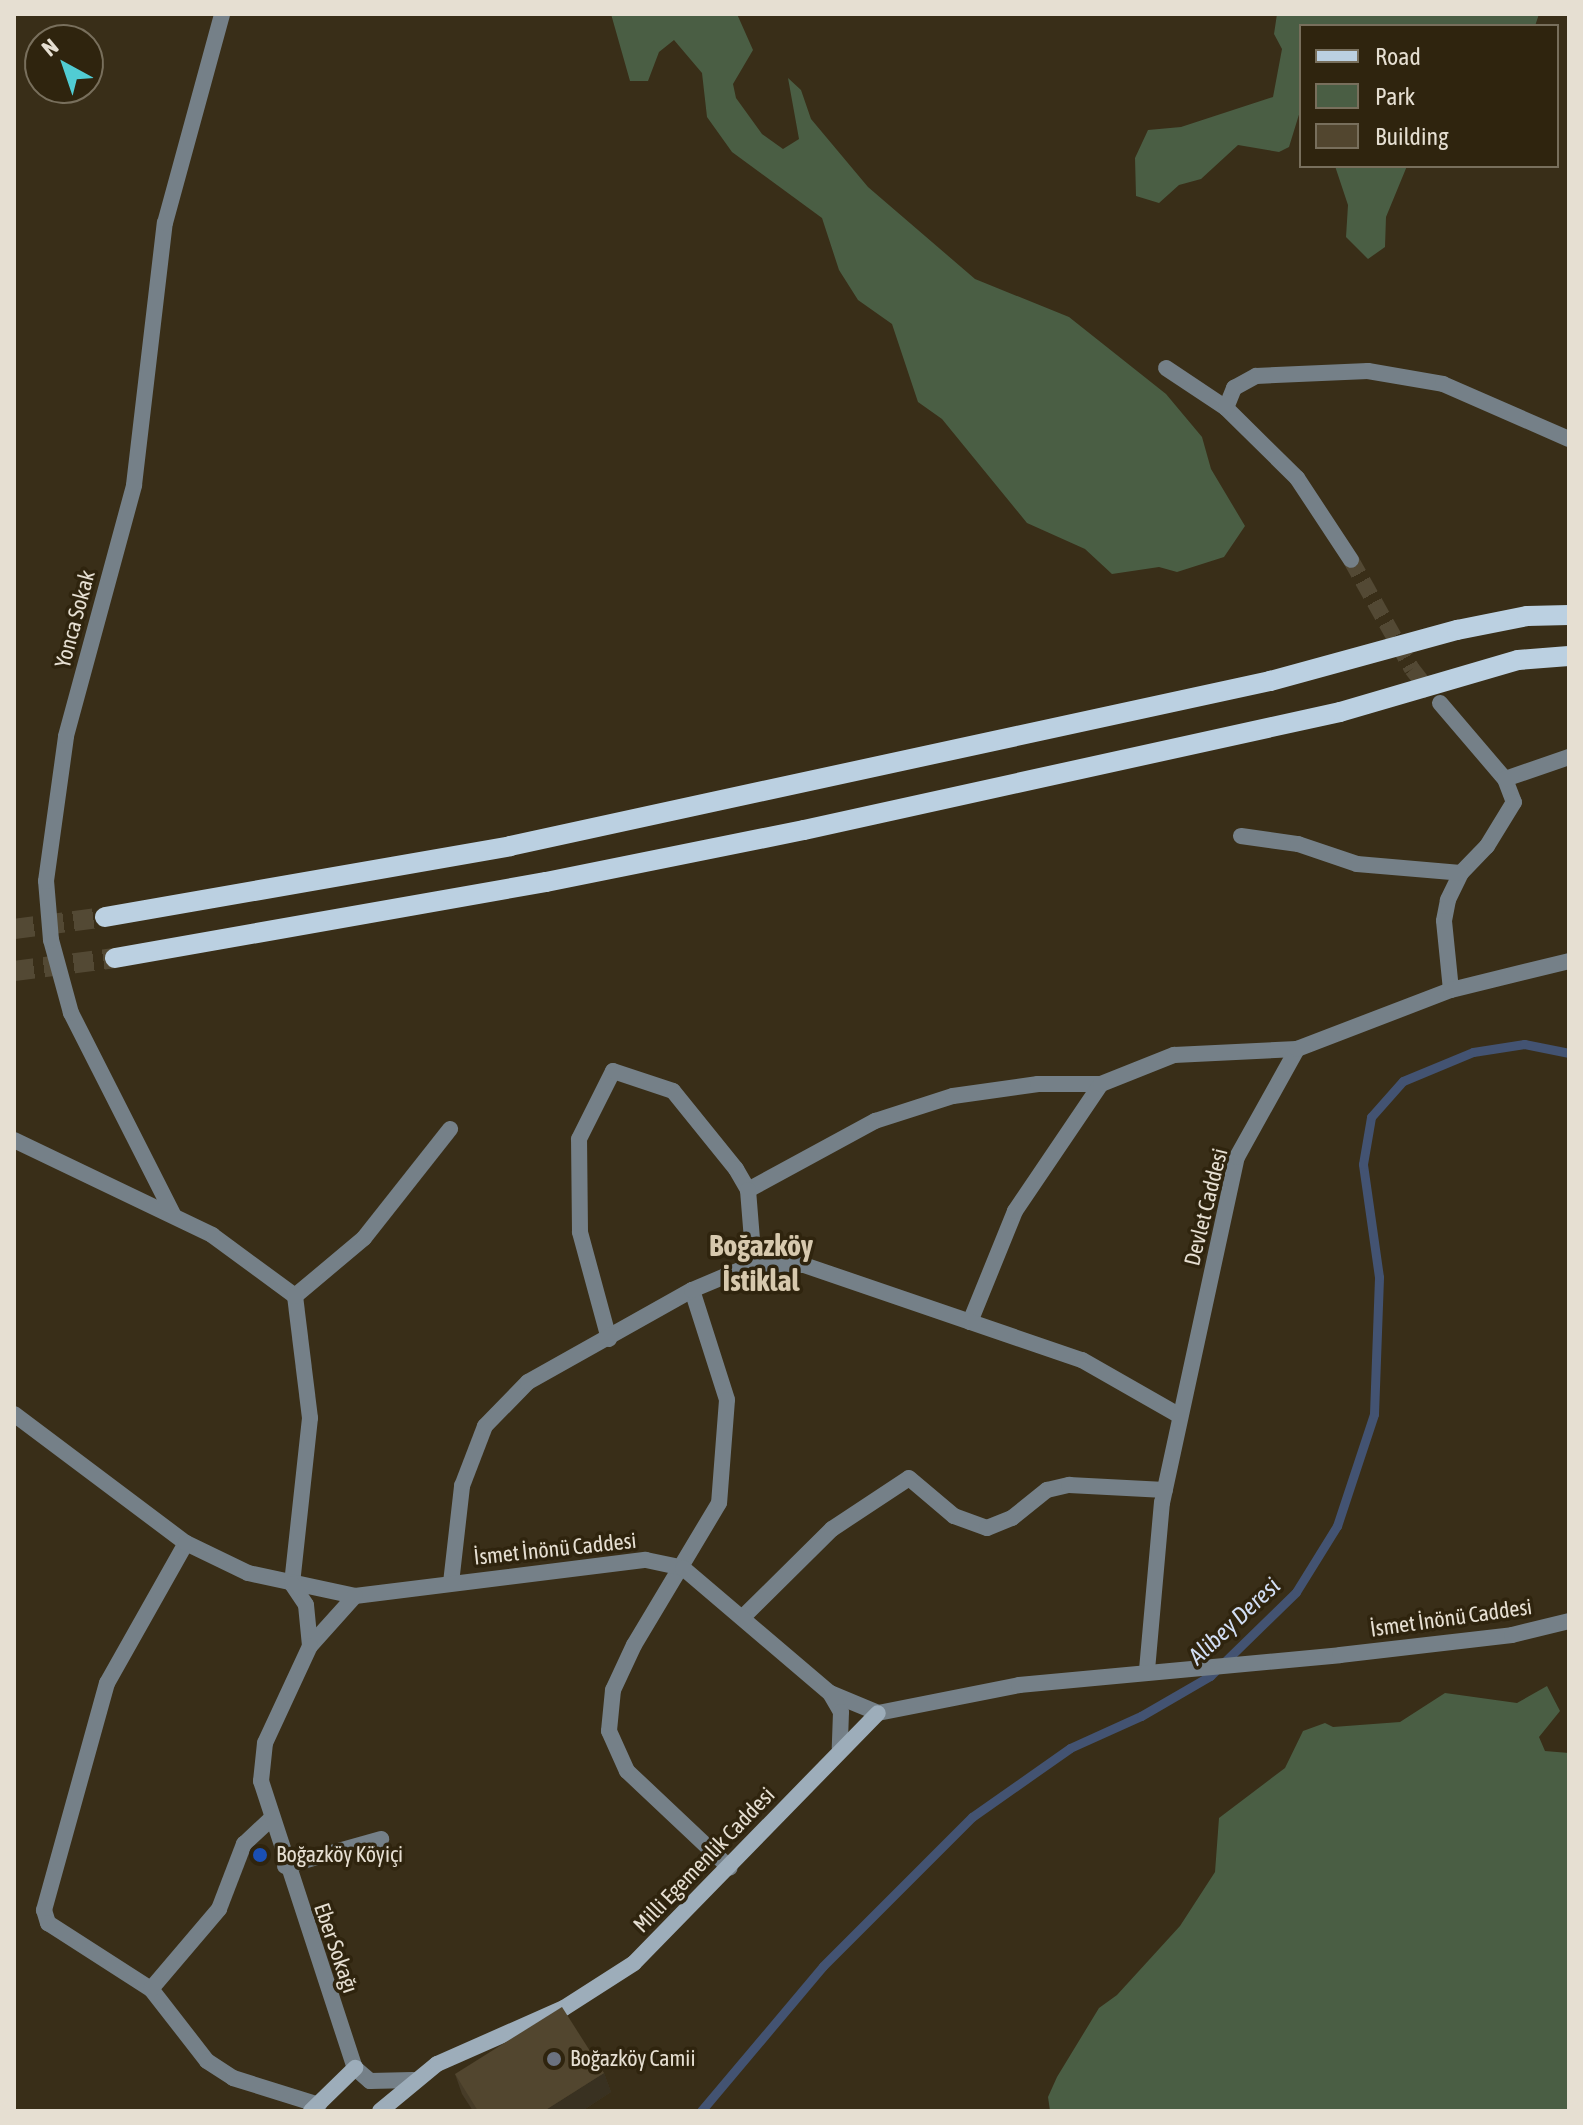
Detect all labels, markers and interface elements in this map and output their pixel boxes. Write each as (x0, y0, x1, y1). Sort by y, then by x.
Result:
north arrow (24, 24, 104, 104)
legend (1299, 24, 1559, 168)
text: N (37, 33, 63, 61)
text: Road (1375, 43, 1421, 70)
text: Park (1375, 83, 1415, 110)
text: Building (1375, 123, 1448, 150)
street label: Yonca Sokak (49, 567, 101, 671)
street label: Devlet Caddesi (1179, 1146, 1233, 1268)
district label: Boğazköy İstiklal (709, 1227, 813, 1298)
street label: İsmet İnönü Caddesi (472, 1527, 638, 1571)
water label: Alibey Deresi (1182, 1571, 1286, 1671)
street label: İsmet İnönü Caddesi (1368, 1594, 1534, 1642)
street label: Milli Egemenlik Caddesi (628, 1782, 780, 1938)
place label: Boğazköy Köyiçi (276, 1842, 403, 1868)
marker: Boğazköy Köyiçi (251, 1846, 269, 1864)
street label: Eber Sokağı (308, 1900, 364, 1996)
place label: Boğazköy Camii (570, 2046, 695, 2072)
marker: Boğazköy Camii (545, 2050, 563, 2068)

